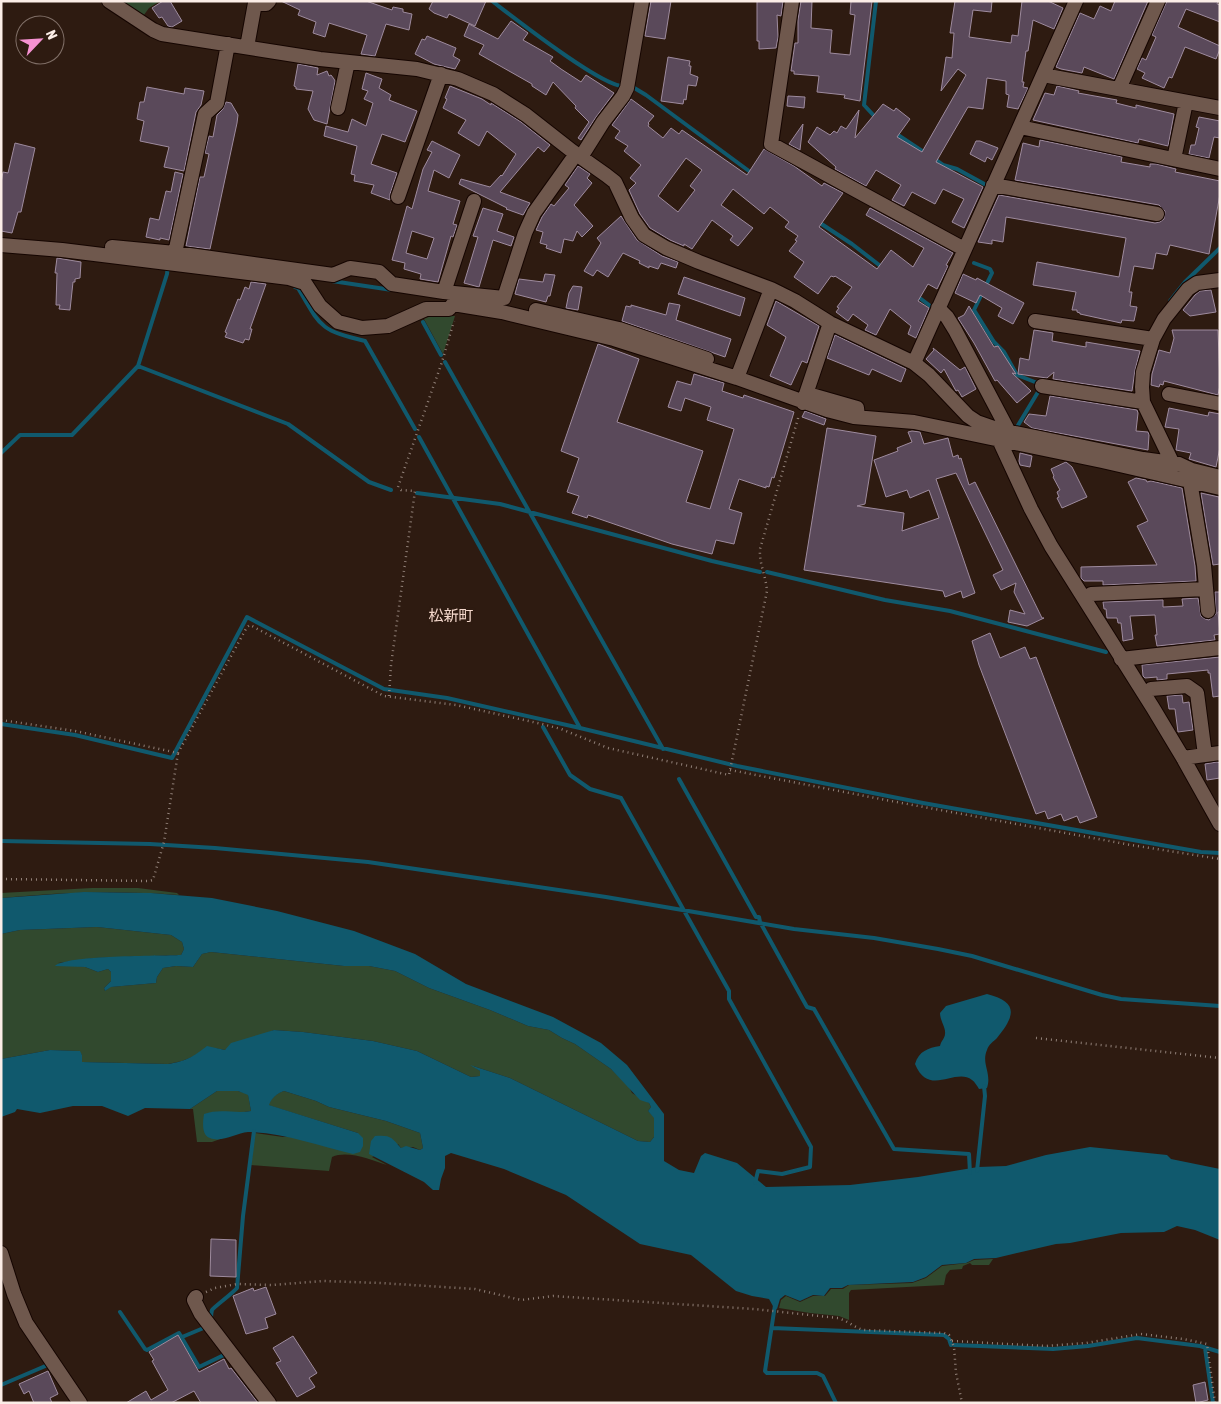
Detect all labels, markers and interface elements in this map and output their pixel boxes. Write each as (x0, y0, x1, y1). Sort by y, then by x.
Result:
north arrow (15, 15, 65, 65)
text: N (43, 27, 61, 42)
district label: 松新町 (428, 607, 474, 624)

